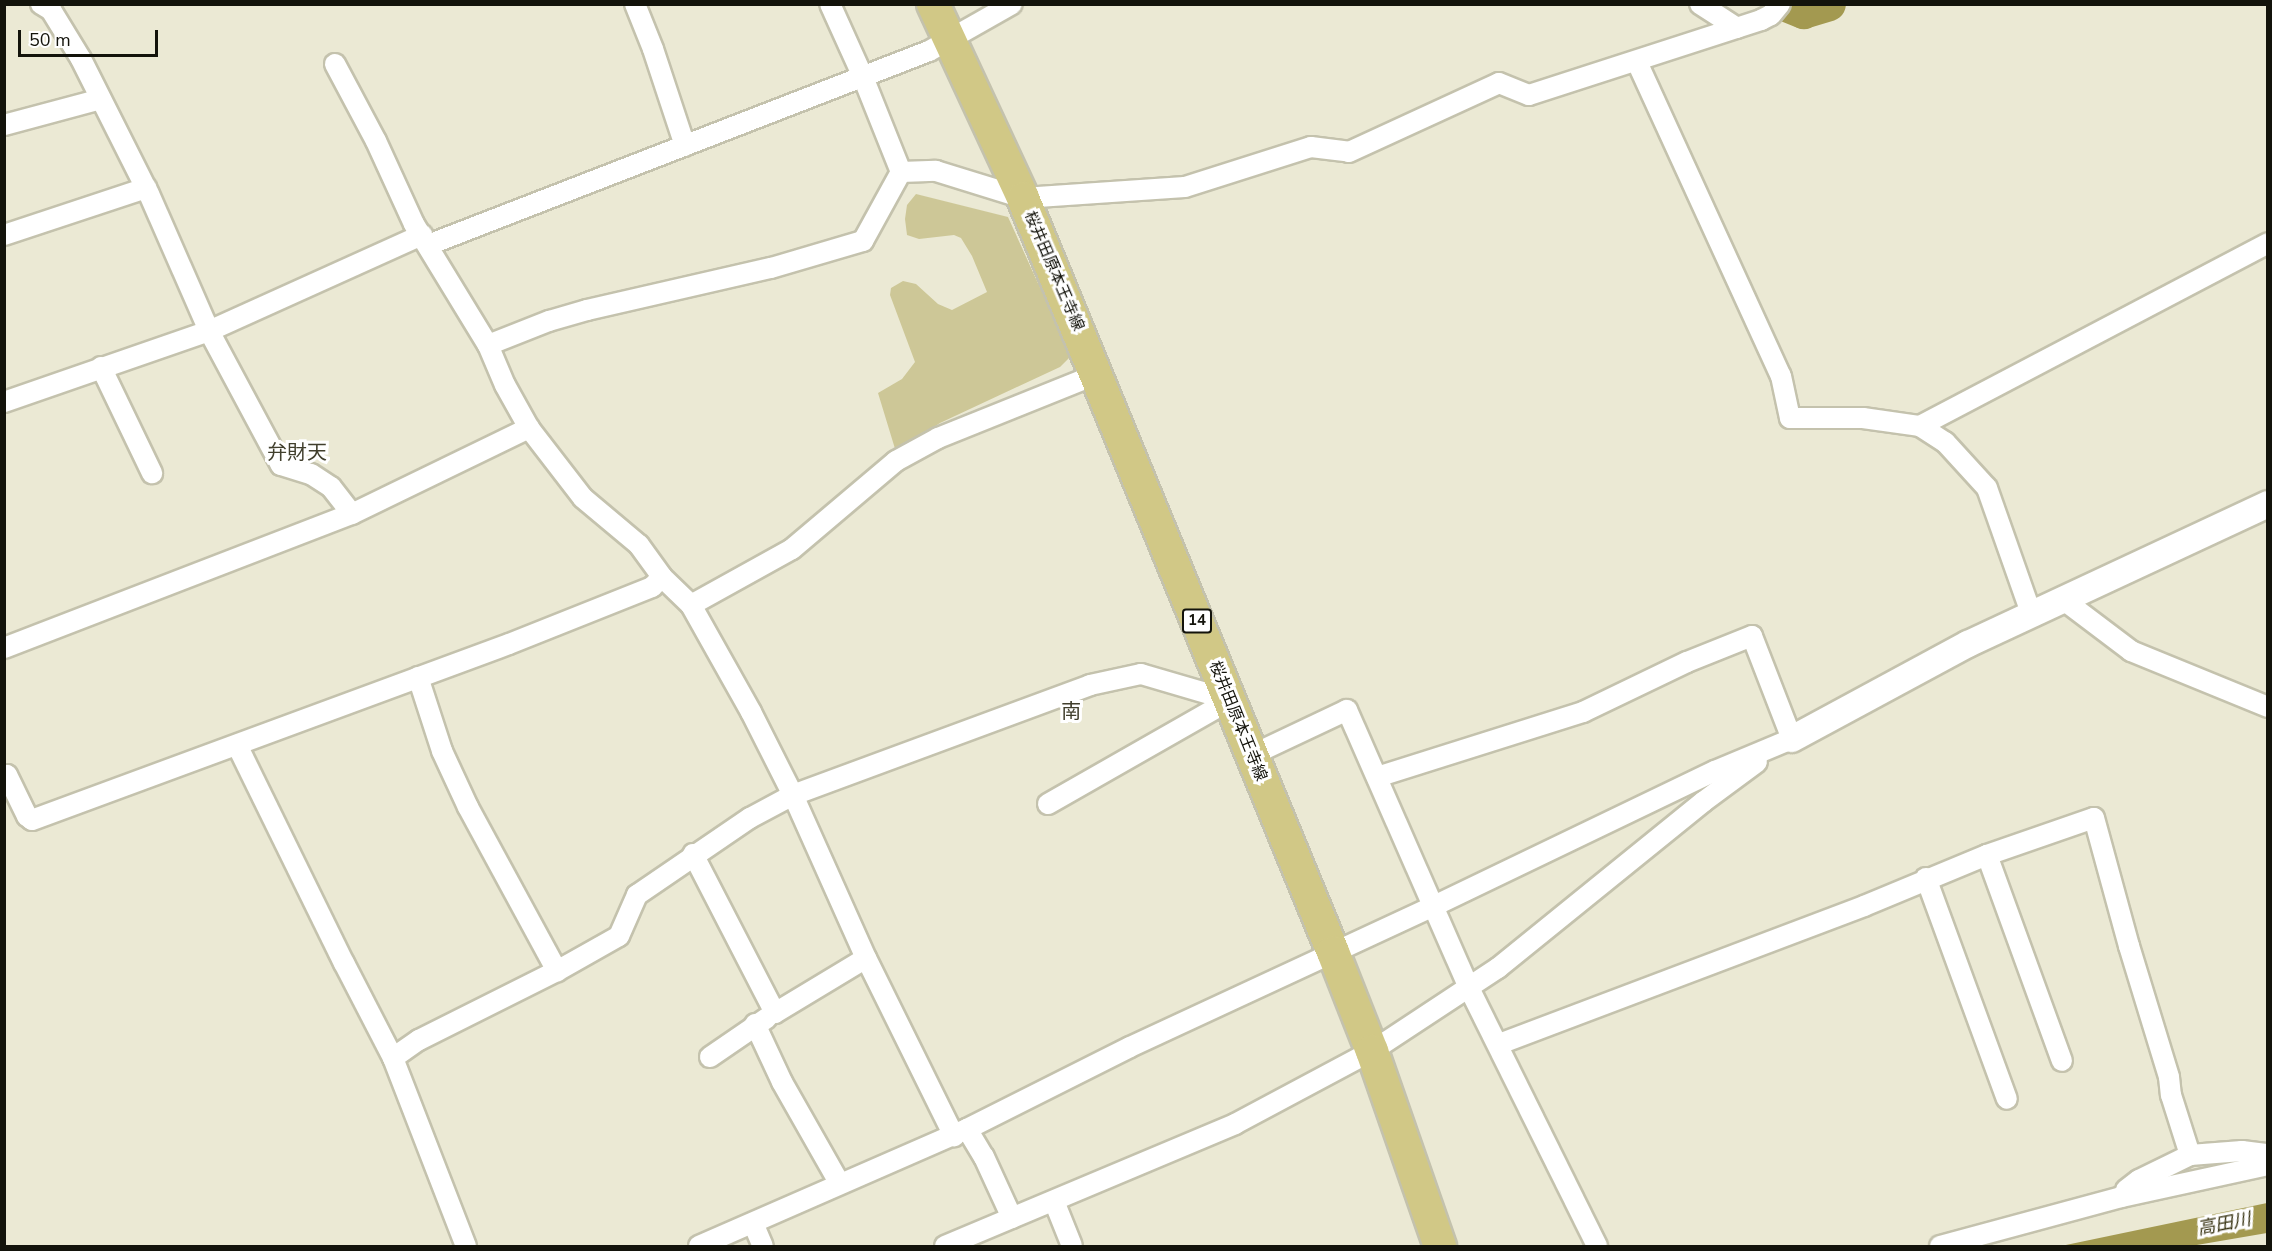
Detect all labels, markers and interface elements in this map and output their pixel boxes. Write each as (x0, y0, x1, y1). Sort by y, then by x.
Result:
scale bar (21, 18, 160, 56)
text: 50 m (29, 28, 71, 52)
street label: 桜井田原本王寺線 (1020, 208, 1088, 334)
district label: 弁財天 (267, 440, 327, 464)
road number: 14 (1182, 609, 1212, 633)
street label: 桜井田原本王寺線 (1205, 658, 1271, 784)
district label: 南 (1061, 699, 1081, 723)
water label: 高田川 (2195, 1208, 2253, 1240)

